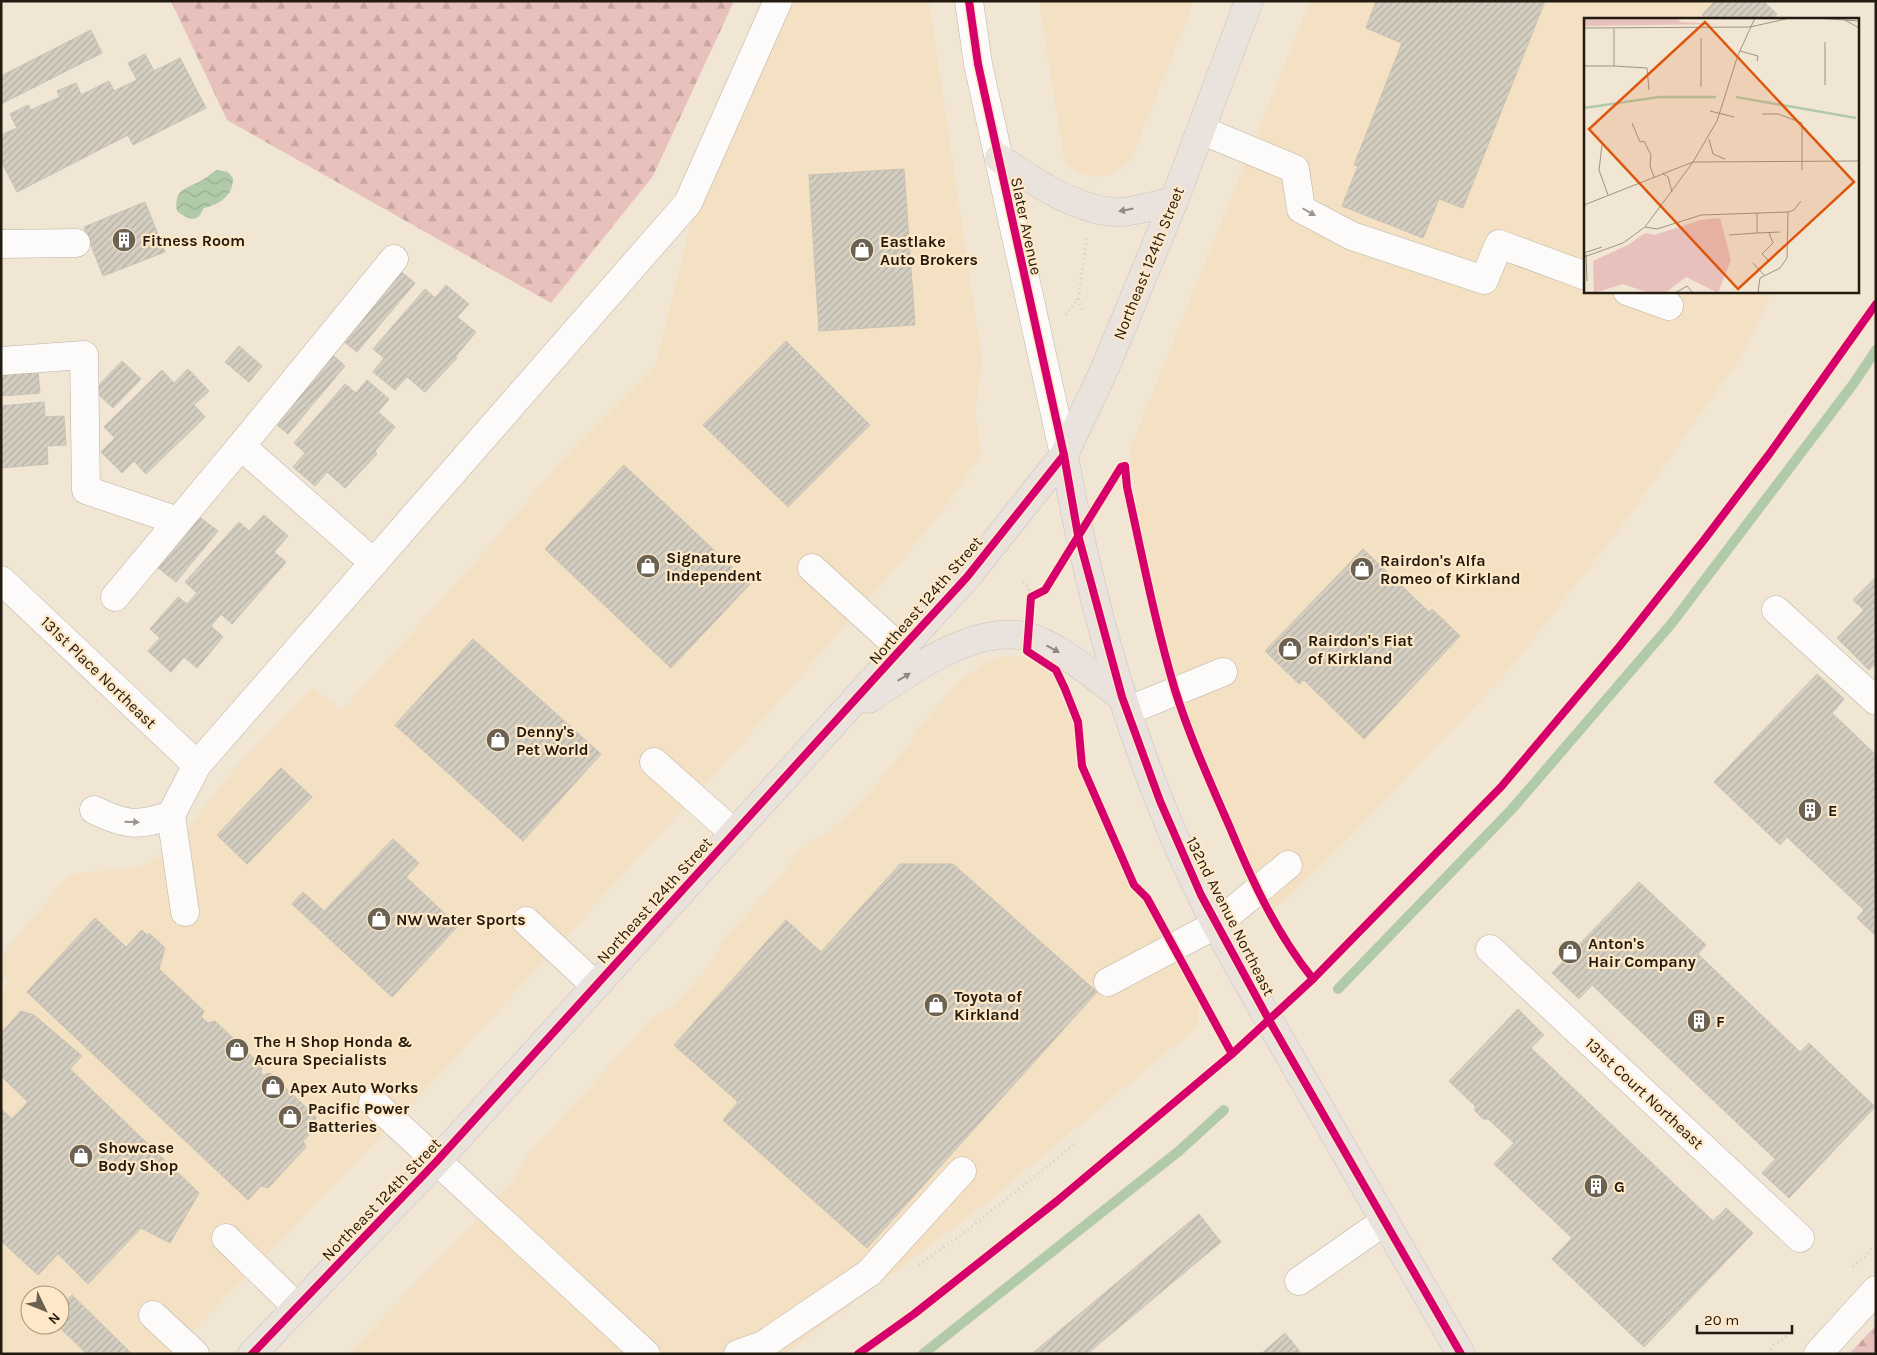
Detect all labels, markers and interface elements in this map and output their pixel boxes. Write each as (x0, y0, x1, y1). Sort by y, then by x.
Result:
inset map (1584, 18, 1860, 292)
street label: Slater Avenue (1007, 175, 1046, 277)
street label: Northeast 124th Street (1109, 184, 1188, 342)
one-way arrow (1118, 207, 1134, 215)
one-way arrow (1302, 208, 1315, 217)
building icon: Fitness Room (111, 227, 137, 253)
place label: Fitness Room (142, 231, 245, 250)
place label: Eastlake Auto Brokers (880, 232, 978, 269)
shop icon: Eastlake Auto Brokers (849, 237, 875, 263)
street label: Northeast 124th Street (865, 532, 986, 668)
place label: Signature Independent (666, 548, 762, 585)
place label: Rairdon's Alfa Romeo of Kirkland (1380, 551, 1521, 588)
shop icon: Signature Independent (635, 553, 661, 579)
shop icon: Rairdon's Alfa Romeo of Kirkland (1349, 556, 1375, 582)
street label: 131st Place Northeast (37, 612, 160, 732)
place label: Rairdon's Fiat of Kirkland (1308, 631, 1413, 668)
shop icon: Rairdon's Fiat of Kirkland (1277, 636, 1303, 662)
one-way arrow (1046, 645, 1061, 653)
one-way arrow (897, 672, 911, 682)
place label: Denny's Pet World (516, 722, 589, 759)
shop icon: Denny's Pet World (485, 727, 511, 753)
building icon: E (1797, 797, 1823, 823)
place label: E (1828, 801, 1837, 820)
one-way arrow (124, 818, 140, 826)
street label: Northeast 124th Street (593, 833, 716, 967)
street label: 132nd Avenue Northeast (1182, 834, 1279, 999)
shop icon: NW Water Sports (366, 906, 392, 932)
place label: NW Water Sports (396, 910, 526, 929)
place label: Anton's Hair Company (1588, 934, 1696, 971)
shop icon: Anton's Hair Company (1557, 939, 1583, 965)
place label: Toyota of Kirkland (954, 987, 1022, 1024)
shop icon: Toyota of Kirkland (923, 992, 949, 1018)
building icon: F (1686, 1008, 1712, 1034)
place label: F (1716, 1012, 1725, 1031)
place label: The H Shop Honda & Acura Specialists (254, 1032, 412, 1069)
street label: 131st Court Northeast (1582, 1034, 1708, 1153)
shop icon: The H Shop Honda & Acura Specialists (224, 1037, 250, 1063)
shop icon: Apex Auto Works (260, 1074, 286, 1100)
place label: Apex Auto Works (290, 1078, 418, 1097)
place label: Pacific Power Batteries (308, 1099, 410, 1136)
shop icon: Pacific Power Batteries (277, 1104, 303, 1130)
street label: Northeast 124th Street (318, 1134, 445, 1265)
place label: Showcase Body Shop (98, 1138, 179, 1175)
shop icon: Showcase Body Shop (68, 1143, 94, 1169)
building icon: G (1583, 1173, 1609, 1199)
place label: G (1614, 1177, 1625, 1196)
north arrow (20, 1285, 70, 1335)
scale bar (1697, 1302, 1792, 1334)
text: N (44, 1309, 64, 1328)
text: 20 m (1704, 1311, 1739, 1329)

